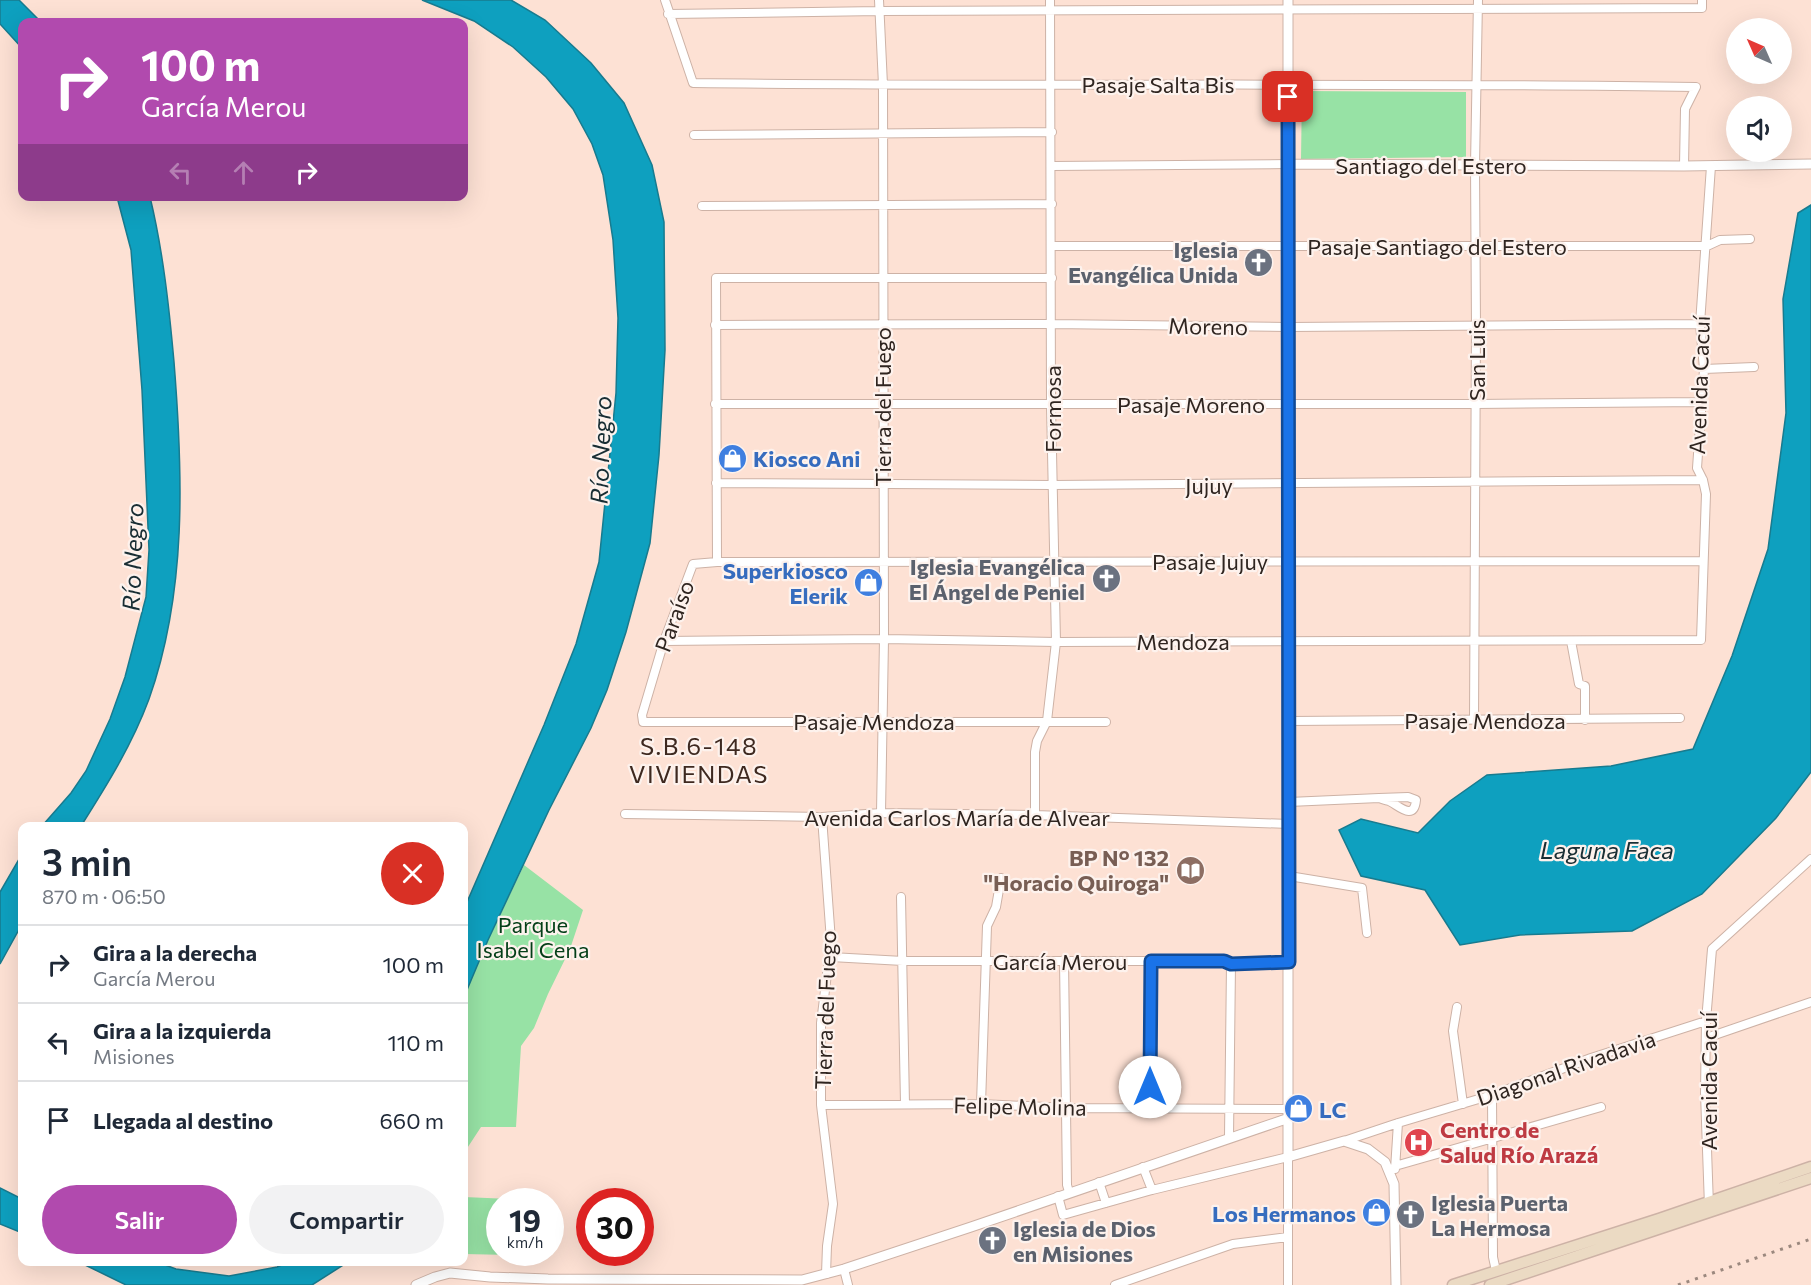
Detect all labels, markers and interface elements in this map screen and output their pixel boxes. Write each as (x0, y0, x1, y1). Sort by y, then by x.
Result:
north arrow (1726, 18, 1792, 84)
map controls (1726, 18, 1792, 162)
text: 100 m (141, 38, 261, 90)
icon: right (42, 42, 120, 120)
street label: Pasaje Salta Bis (1082, 71, 1234, 98)
pin (1262, 71, 1313, 122)
icon: arrive (1271, 80, 1304, 113)
text: García Merou (141, 90, 306, 123)
button: sound (1726, 96, 1792, 162)
street label: Santiago del Estero (1335, 152, 1527, 179)
icon: left (164, 156, 197, 189)
icon: ahead (227, 156, 260, 189)
icon: right (290, 156, 323, 189)
street label: Pasaje Santiago del Estero (1307, 233, 1567, 260)
place label: Iglesia Evangélica Unida (1068, 236, 1238, 288)
church icon: Iglesia Evangélica Unida (1243, 246, 1275, 278)
street label: Moreno (1168, 312, 1248, 340)
street label: Avenida Cacuí (1683, 314, 1715, 455)
street label: San Luis (1463, 319, 1490, 401)
street label: Tierra del Fuego (869, 327, 896, 487)
street label: Formosa (1039, 365, 1066, 453)
street label: Pasaje Moreno (1117, 391, 1265, 418)
water label: Río Negro (584, 395, 616, 505)
shop icon: Kiosco Ani (716, 442, 748, 474)
place label: Kiosco Ani (753, 445, 860, 472)
street label: Jujuy (1185, 472, 1233, 499)
water label: Río Negro (116, 502, 148, 612)
street label: Pasaje Jujuy (1152, 548, 1268, 575)
place label: Iglesia Evangélica El Ángel de Peniel (909, 553, 1085, 605)
place label: Superkiosco Elerik (723, 557, 848, 609)
church icon: Iglesia Evangélica El Ángel de Peniel (1090, 563, 1122, 595)
shop icon: Superkiosco Elerik (853, 567, 885, 599)
street label: Paraíso (649, 577, 699, 655)
street label: Mendoza (1136, 628, 1230, 655)
street label: Pasaje Mendoza (1404, 707, 1566, 734)
street label: Pasaje Mendoza (793, 708, 955, 735)
district label: S.B.6-148 VIVIENDAS (629, 731, 769, 788)
street label: Avenida Carlos María de Alvear (804, 804, 1110, 831)
water label: Laguna Faca (1540, 835, 1674, 864)
text: 3 min (42, 839, 132, 883)
button: close (381, 842, 444, 905)
place label: BP N° 132 "Horacio Quiroga" (983, 844, 1169, 896)
library icon: BP N° 132 "Horacio Quiroga" (1174, 854, 1206, 886)
text: 870 m · 06:50 (42, 884, 166, 908)
park label: Parque Isabel Cena (477, 911, 589, 963)
street label: Tierra del Fuego (809, 930, 841, 1090)
text: Gira a la derecha (93, 939, 257, 966)
icon: right (42, 948, 75, 981)
street label: García Merou (993, 948, 1127, 975)
text: 100 m (382, 951, 444, 978)
text: García Merou (93, 966, 216, 990)
street label: Avenida Cacuí (1695, 1010, 1722, 1150)
text: Gira a la izquierda (93, 1017, 271, 1044)
street label: Diagonal Rivadavia (1473, 1025, 1659, 1111)
icon: left (42, 1026, 75, 1059)
text: 110 m (387, 1029, 444, 1056)
text: Misiones (93, 1044, 175, 1068)
position arrow (1118, 1055, 1182, 1119)
street label: Felipe Molina (953, 1091, 1087, 1121)
shop icon: LC (1282, 1093, 1314, 1125)
place label: LC (1319, 1096, 1346, 1123)
icon: arrive (42, 1104, 75, 1137)
text: Llegada al destino (93, 1107, 273, 1134)
text: 660 m (380, 1107, 444, 1134)
place label: Centro de Salud Río Arazá (1440, 1116, 1598, 1168)
hospital icon: Centro de Salud Río Arazá (1403, 1126, 1435, 1158)
button: Salir (42, 1185, 237, 1254)
button: Compartir (249, 1185, 444, 1254)
speed limit sign: 30 (576, 1188, 654, 1266)
place label: Iglesia Puerta La Hermosa (1431, 1189, 1568, 1241)
shop icon: Los Hermanos (1361, 1197, 1393, 1229)
church icon: Iglesia Puerta La Hermosa (1394, 1199, 1426, 1231)
place label: Los Hermanos (1212, 1200, 1356, 1227)
text: 19 (509, 1201, 541, 1238)
place label: Iglesia de Dios en Misiones (1013, 1215, 1156, 1267)
church icon: Iglesia de Dios en Misiones (976, 1225, 1008, 1257)
text: km/h (507, 1233, 543, 1251)

